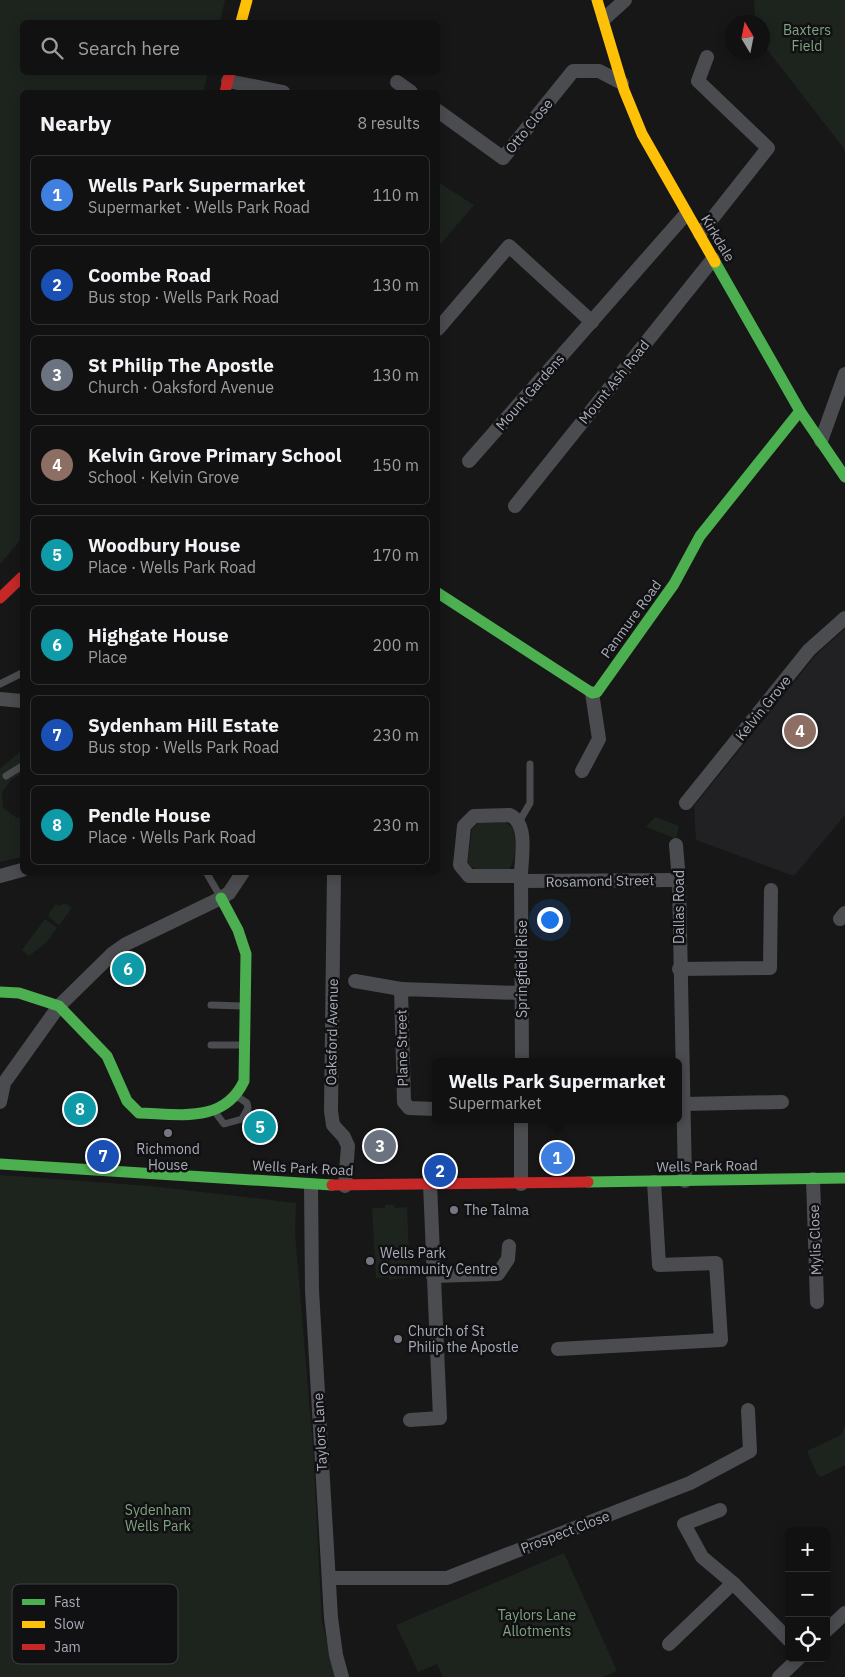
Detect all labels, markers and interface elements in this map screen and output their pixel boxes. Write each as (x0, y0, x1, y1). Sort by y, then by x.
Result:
north arrow (725, 15, 770, 60)
search box (20, 20, 440, 75)
park label: Baxters Field (783, 21, 831, 55)
icon: search (38, 34, 66, 62)
text: Search here (78, 36, 180, 60)
street label: Otto Close (501, 95, 557, 157)
text: Nearby (40, 109, 111, 137)
text: 8 results (357, 113, 420, 133)
text: Wells Park Supermarket (88, 173, 305, 197)
text: 1 (52, 185, 62, 205)
text: 110 m (372, 185, 419, 205)
text: Supermarket · Wells Park Road (88, 197, 310, 217)
street label: Kirkdale (697, 211, 739, 265)
text: Coombe Road (88, 263, 211, 287)
text: 2 (52, 275, 62, 295)
text: 130 m (372, 275, 419, 295)
text: Bus stop · Wells Park Road (88, 287, 279, 307)
street label: Mount Ash Road (575, 336, 653, 428)
street label: Mount Gardens (492, 350, 568, 434)
text: St Philip The Apostle (88, 353, 274, 377)
text: 3 (52, 365, 62, 385)
text: 130 m (372, 365, 419, 385)
text: Church · Oaksford Avenue (88, 377, 274, 397)
text: Kelvin Grove Primary School (88, 443, 341, 467)
text: 4 (52, 455, 62, 475)
text: 150 m (372, 455, 419, 475)
text: School · Kelvin Grove (88, 467, 239, 487)
text: Woodbury House (88, 533, 240, 557)
text: 5 (52, 545, 62, 565)
text: 170 m (372, 545, 419, 565)
text: Place · Wells Park Road (88, 557, 256, 577)
street label: Panmure Road (597, 576, 665, 662)
text: Highgate House (88, 623, 229, 647)
text: 6 (52, 635, 62, 655)
text: 200 m (372, 635, 419, 655)
text: Place (88, 647, 127, 667)
street label: Kelvin Grove (731, 672, 795, 744)
pin: 4 (784, 712, 816, 750)
text: Sydenham Hill Estate (88, 713, 279, 737)
text: 7 (52, 725, 62, 745)
text: 230 m (372, 725, 419, 745)
text: Bus stop · Wells Park Road (88, 737, 279, 757)
text: Pendle House (88, 803, 211, 827)
text: 8 (52, 815, 62, 835)
text: 230 m (372, 815, 419, 835)
text: Place · Wells Park Road (88, 827, 256, 847)
street label: Dallas Road (670, 870, 688, 944)
street label: Rosamond Street (545, 871, 655, 891)
your location (537, 907, 563, 933)
street label: Springfield Rise (513, 920, 531, 1018)
pin: 6 (112, 950, 144, 988)
street label: Oaksford Avenue (322, 978, 342, 1086)
street label: Plane Street (392, 1009, 412, 1087)
popup (432, 1058, 682, 1123)
text: Wells Park Supermarket (448, 1069, 666, 1093)
pin: 8 (64, 1090, 96, 1128)
text: Supermarket (448, 1093, 542, 1113)
pin: 5 (244, 1108, 276, 1146)
marker: Richmond House (162, 1127, 174, 1139)
pin: 3 (364, 1127, 396, 1165)
pin: 7 (87, 1137, 119, 1175)
pin: 1 (541, 1139, 573, 1177)
place label: Richmond House (136, 1140, 200, 1174)
pin: 2 (424, 1152, 456, 1190)
street label: Wells Park Road (252, 1156, 354, 1180)
street label: Wells Park Road (656, 1156, 758, 1176)
place label: The Talma (464, 1201, 529, 1219)
marker: The Talma (448, 1204, 460, 1216)
street label: Mylis Close (805, 1204, 825, 1276)
place label: Wells Park Community Centre (380, 1244, 498, 1278)
marker: Wells Park Community Centre (364, 1255, 376, 1267)
place label: Church of St Philip the Apostle (408, 1322, 519, 1356)
marker: Church of St Philip the Apostle (392, 1333, 404, 1345)
street label: Taylors Lane (309, 1392, 331, 1472)
park label: Sydenham Wells Park (125, 1501, 192, 1535)
street label: Prospect Close (518, 1507, 612, 1557)
map controls (785, 1527, 830, 1662)
button: + (785, 1527, 830, 1572)
button: − (785, 1572, 830, 1617)
legend (12, 1584, 178, 1664)
text: Fast (54, 1593, 80, 1611)
park label: Taylors Lane Allotments (498, 1606, 577, 1640)
text: Slow (54, 1615, 85, 1633)
button: locate (785, 1617, 830, 1662)
text: Jam (54, 1638, 81, 1656)

